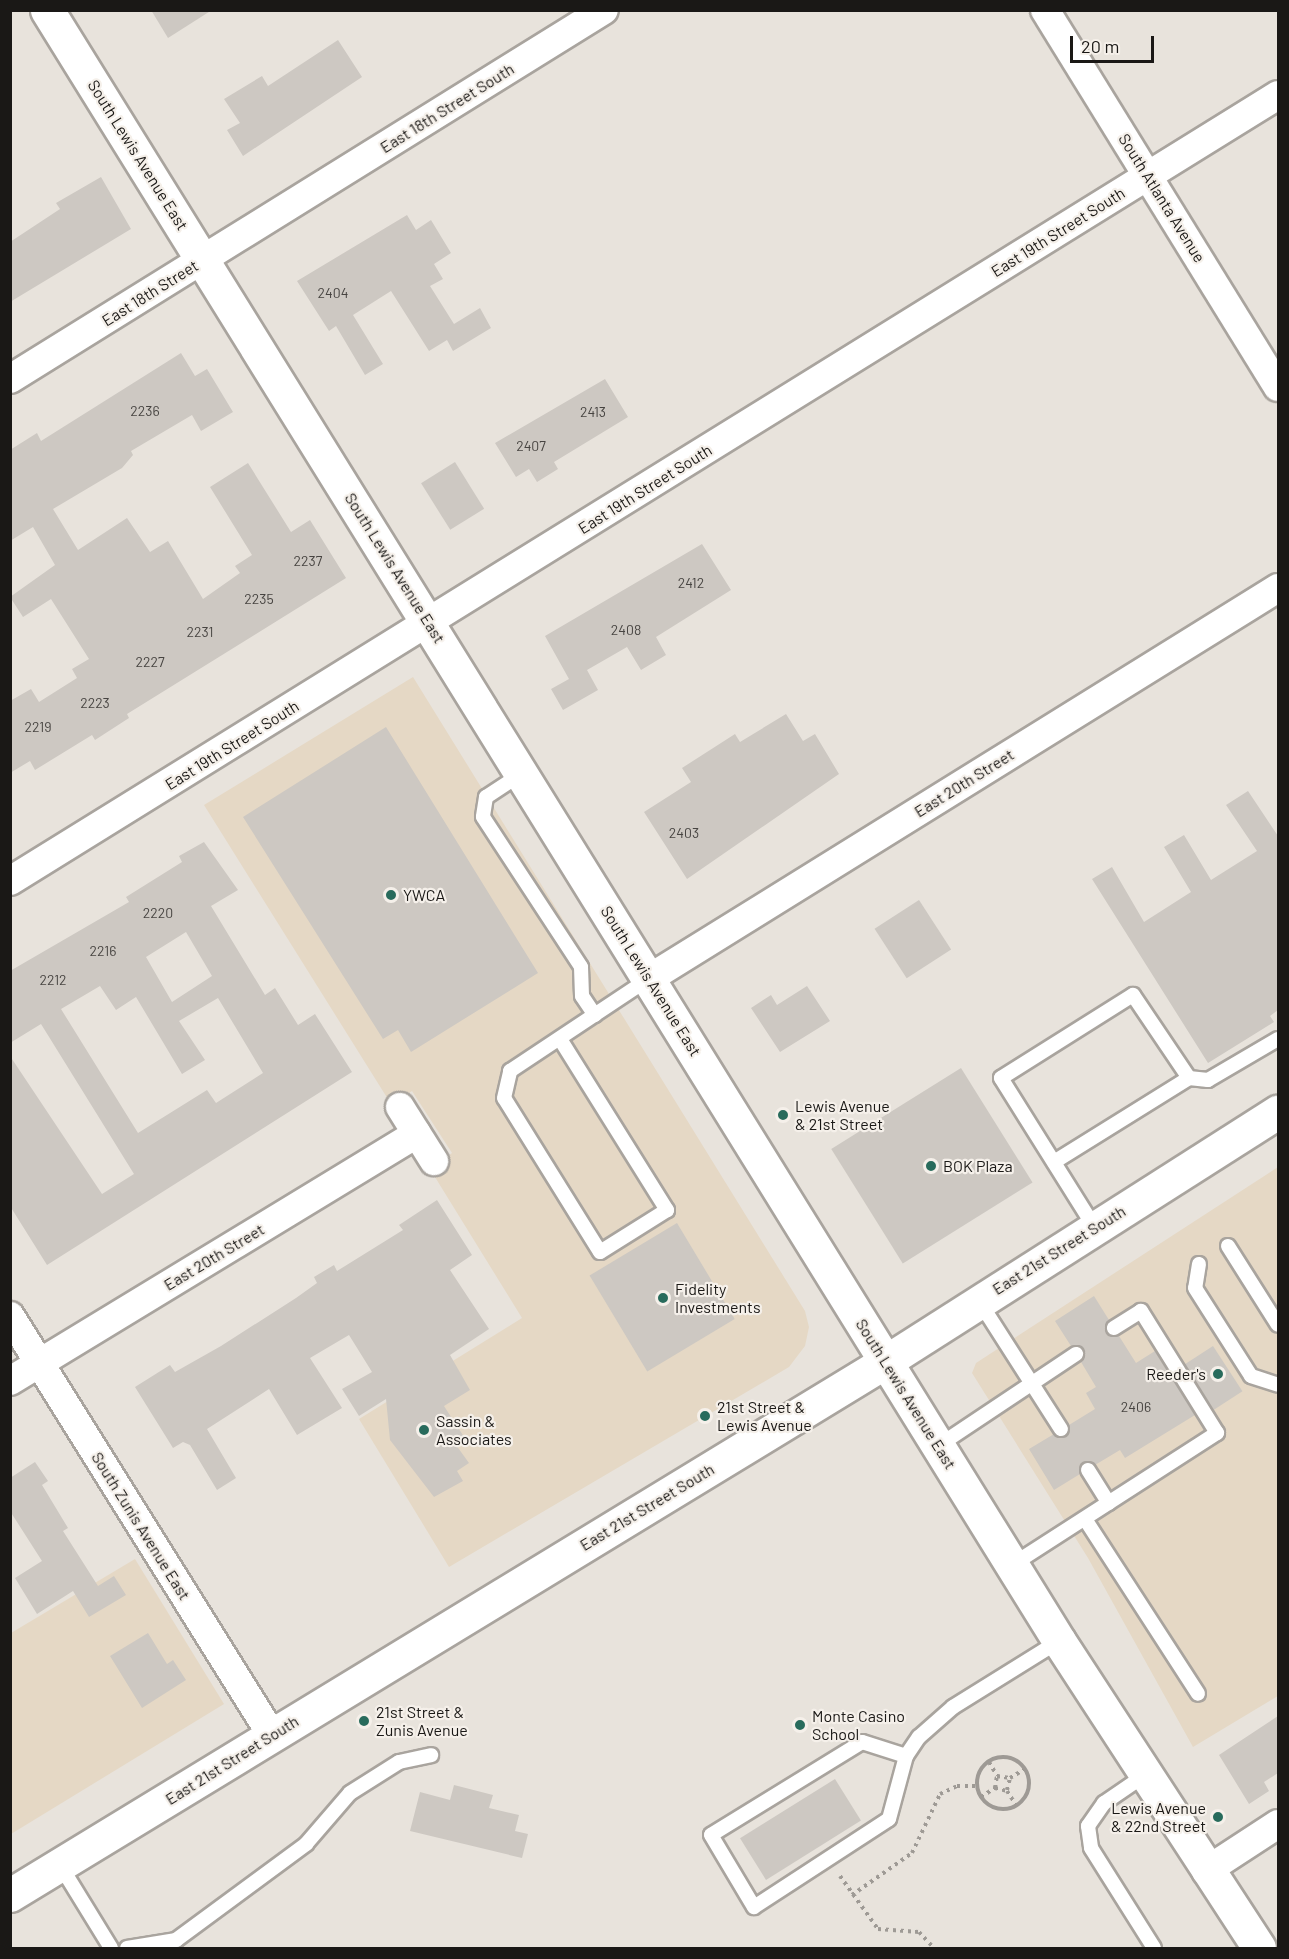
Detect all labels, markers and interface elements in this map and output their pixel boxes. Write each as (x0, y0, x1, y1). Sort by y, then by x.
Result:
scale bar (1073, 24, 1157, 62)
text: 20 m (1081, 35, 1119, 57)
street label: East 18th Street South (377, 59, 517, 157)
street label: South Lewis Avenue East (84, 76, 192, 234)
street label: South Atlanta Avenue (1115, 130, 1209, 266)
street label: East 19th Street South (988, 183, 1128, 281)
street label: East 18th Street (98, 256, 202, 330)
house number: 2404 (318, 285, 348, 301)
house number: 2236 (130, 403, 160, 419)
house number: 2413 (580, 404, 606, 420)
house number: 2407 (516, 438, 546, 454)
street label: East 19th Street South (575, 440, 715, 538)
street label: South Lewis Avenue East (341, 489, 449, 647)
house number: 2237 (294, 553, 322, 569)
house number: 2412 (678, 575, 704, 591)
house number: 2235 (244, 591, 274, 607)
house number: 2408 (611, 622, 641, 638)
house number: 2231 (187, 624, 213, 640)
house number: 2227 (135, 654, 165, 670)
house number: 2223 (80, 695, 110, 711)
street label: East 19th Street South (162, 696, 302, 794)
house number: 2219 (24, 719, 52, 735)
street label: East 20th Street (911, 745, 1017, 821)
house number: 2403 (669, 825, 699, 841)
place label: YWCA (403, 885, 445, 905)
marker: YWCA (384, 888, 398, 902)
street label: South Lewis Avenue East (597, 902, 705, 1060)
house number: 2220 (143, 905, 173, 921)
house number: 2216 (90, 943, 116, 959)
house number: 2212 (39, 972, 67, 988)
place label: Lewis Avenue & 21st Street (795, 1096, 890, 1134)
marker: Lewis Avenue & 21st Street (776, 1108, 790, 1122)
place label: BOK Plaza (943, 1156, 1013, 1176)
marker: BOK Plaza (924, 1159, 938, 1173)
street label: East 21st Street South (989, 1201, 1129, 1299)
street label: East 20th Street (160, 1220, 268, 1294)
place label: Fidelity Investments (675, 1279, 761, 1317)
marker: Fidelity Investments (656, 1291, 670, 1305)
street label: South Lewis Avenue East (852, 1315, 960, 1473)
place label: Reeder's (1146, 1364, 1206, 1384)
marker: Reeder's (1211, 1367, 1225, 1381)
place label: 21st Street & Lewis Avenue (717, 1397, 812, 1435)
house number: 2406 (1121, 1399, 1151, 1415)
marker: 21st Street & Lewis Avenue (698, 1409, 712, 1423)
place label: Sassin & Associates (436, 1411, 512, 1449)
marker: Sassin & Associates (417, 1423, 431, 1437)
street label: South Zunis Avenue East (88, 1449, 194, 1603)
street label: East 21st Street South (576, 1459, 718, 1555)
place label: 21st Street & Zunis Avenue (376, 1702, 468, 1740)
place label: Monte Casino School (812, 1706, 905, 1744)
street label: East 21st Street South (162, 1711, 302, 1809)
marker: 21st Street & Zunis Avenue (357, 1714, 371, 1728)
marker: Monte Casino School (793, 1718, 807, 1732)
place label: Lewis Avenue & 22nd Street (1111, 1798, 1206, 1836)
marker: Lewis Avenue & 22nd Street (1211, 1810, 1225, 1824)

